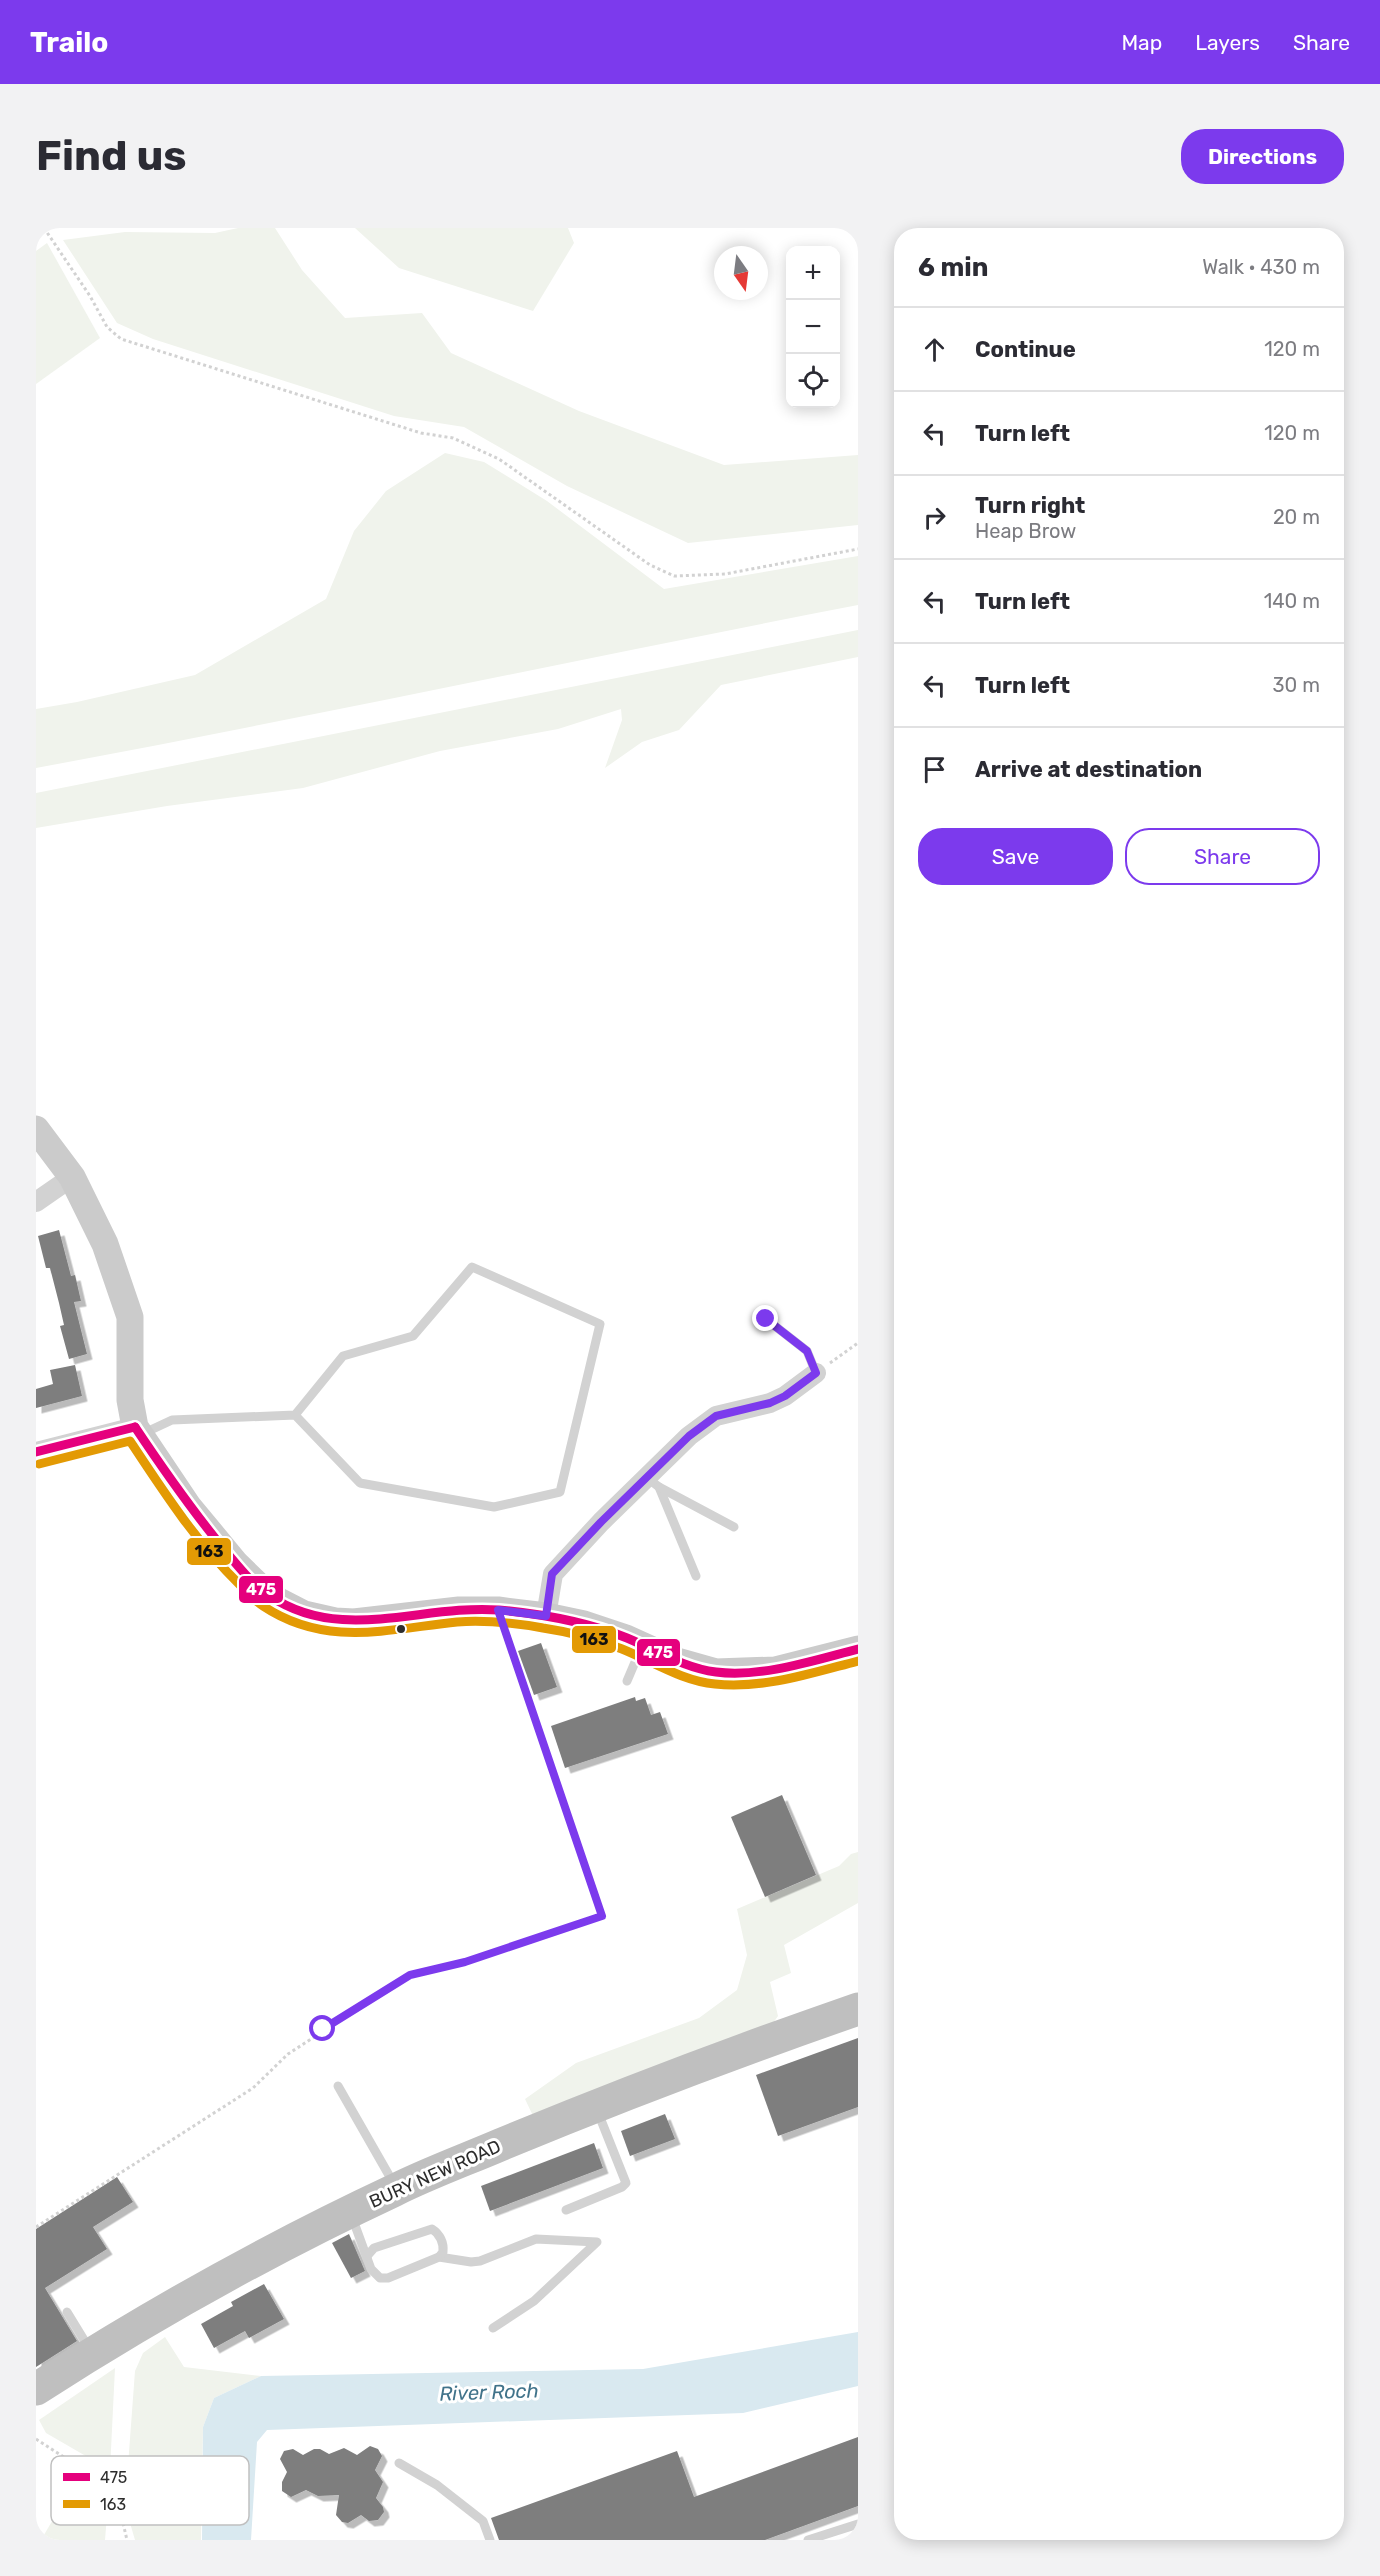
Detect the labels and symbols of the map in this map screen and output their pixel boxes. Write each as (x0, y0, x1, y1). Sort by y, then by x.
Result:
north arrow (714, 246, 768, 300)
route end (752, 1305, 778, 1331)
line badge: 163 (186, 1537, 232, 1566)
text: 163 (195, 1542, 223, 1561)
line badge: 475 (238, 1575, 284, 1604)
text: 475 (246, 1580, 276, 1599)
unlabelled marker (395, 1623, 407, 1635)
line badge: 163 (571, 1625, 617, 1654)
text: 163 (580, 1630, 608, 1649)
line badge: 475 (636, 1638, 681, 1667)
text: 475 (643, 1643, 673, 1662)
route start (309, 2015, 335, 2041)
street label: BURY NEW ROAD (366, 2135, 504, 2213)
water label: River Roch (439, 2378, 539, 2406)
legend (51, 2456, 249, 2525)
text: 475 (100, 2468, 127, 2487)
text: 163 (100, 2495, 126, 2514)

